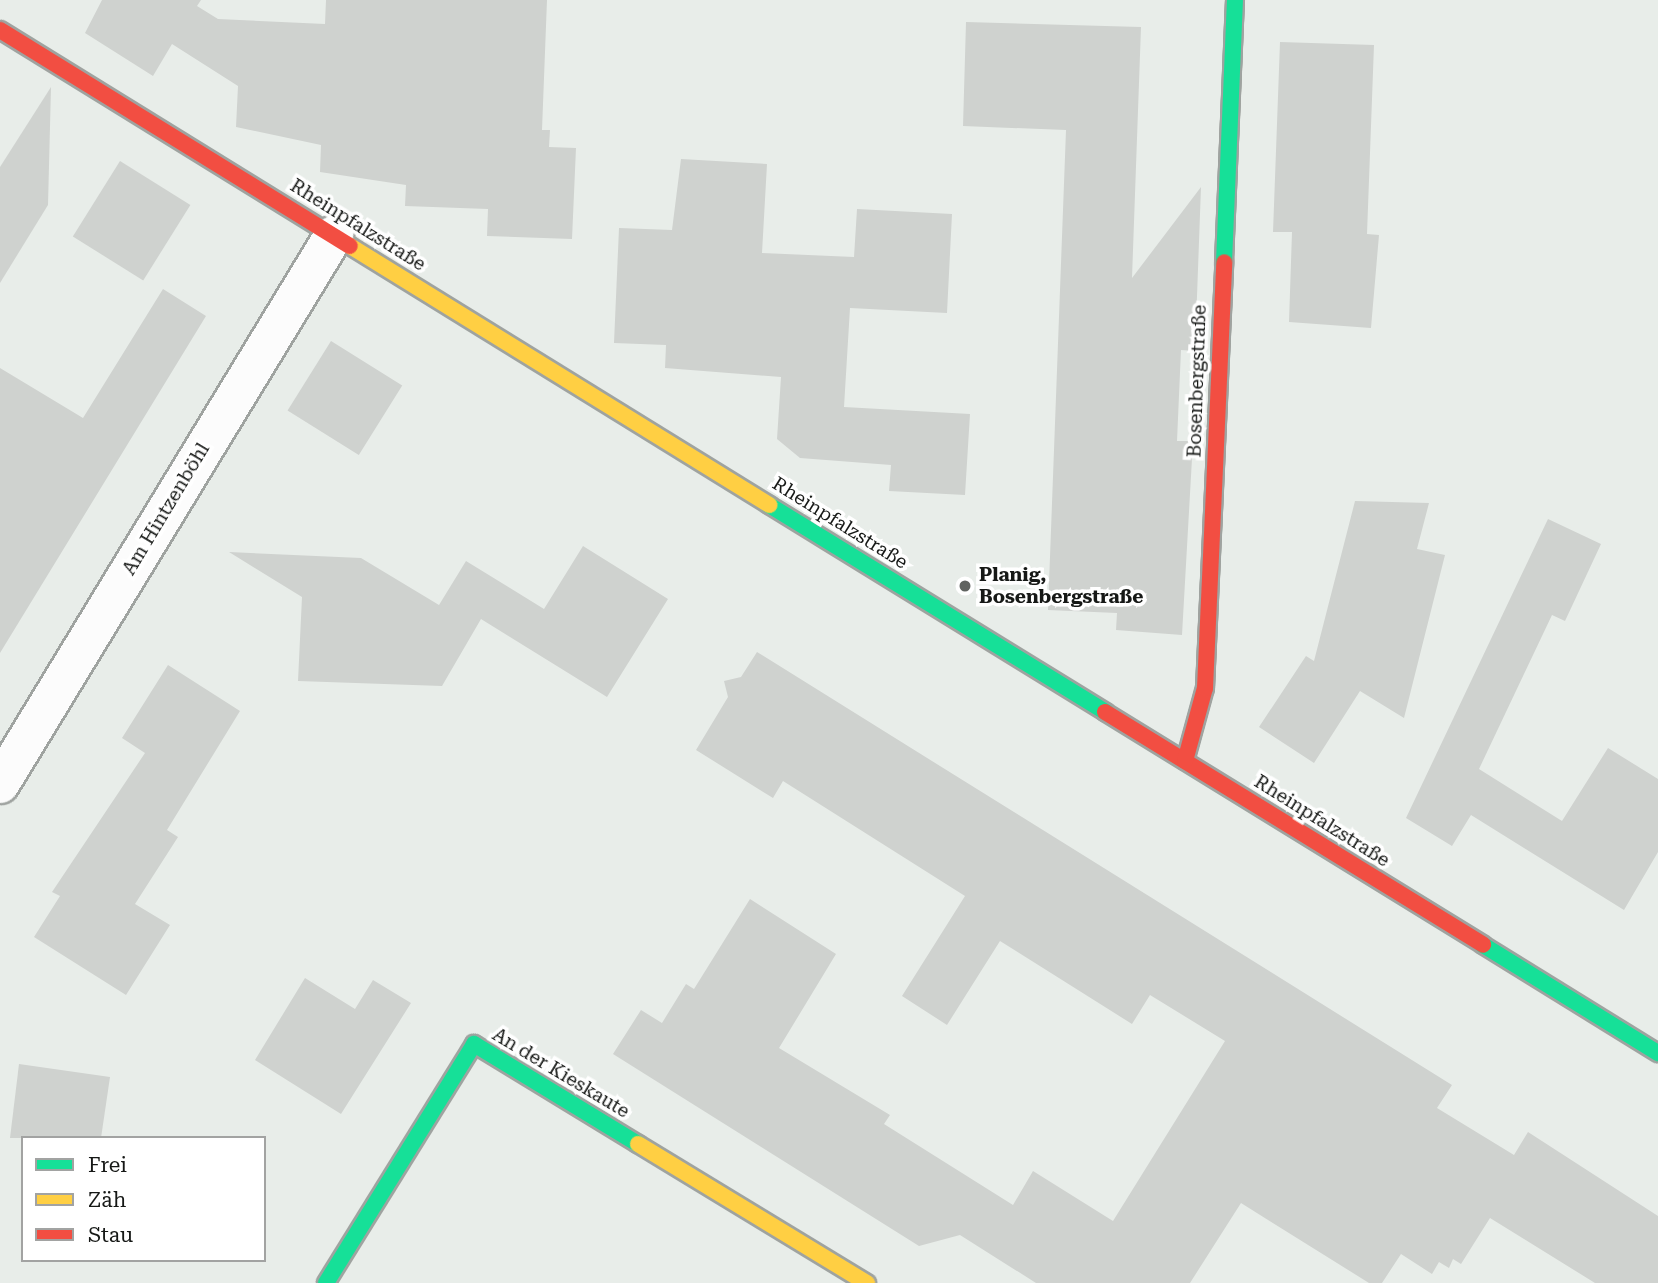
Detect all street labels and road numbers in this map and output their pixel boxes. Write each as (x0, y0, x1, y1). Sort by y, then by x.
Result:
street label: Rheinpfalzstraße (286, 174, 430, 276)
street label: Bosenbergstraße (1183, 304, 1211, 458)
street label: Am Hintzenböhl (118, 439, 214, 579)
street label: Rheinpfalzstraße (768, 472, 912, 574)
street label: Rheinpfalzstraße (1250, 770, 1394, 872)
street label: An der Kieskaute (488, 1023, 634, 1123)

